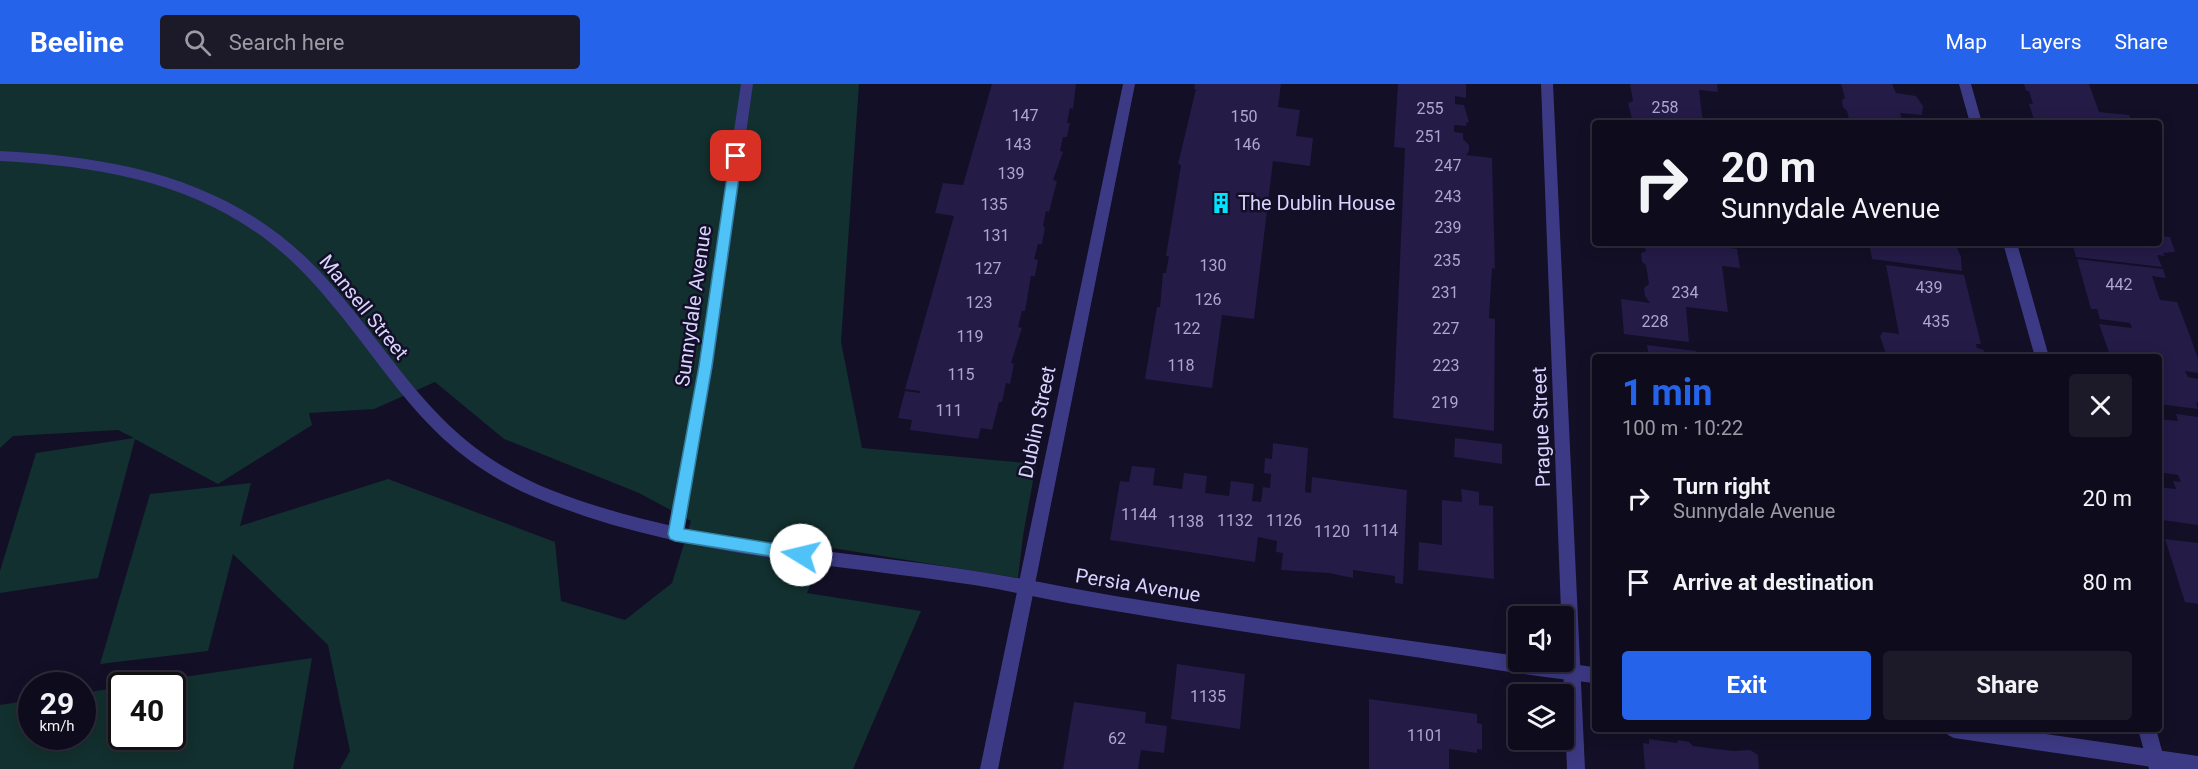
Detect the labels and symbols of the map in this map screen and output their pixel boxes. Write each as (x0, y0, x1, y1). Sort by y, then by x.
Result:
house number: 258 (1652, 98, 1678, 117)
house number: 255 (1417, 99, 1443, 118)
house number: 147 (1012, 106, 1038, 125)
house number: 150 (1231, 107, 1257, 126)
house number: 251 (1416, 127, 1442, 146)
pin (710, 130, 761, 181)
house number: 143 (1005, 135, 1031, 154)
house number: 146 (1234, 135, 1260, 154)
house number: 247 (1435, 156, 1461, 175)
house number: 139 (998, 164, 1024, 183)
house number: 243 (1435, 187, 1461, 206)
building icon: The Dublin House (1209, 191, 1233, 215)
place label: The Dublin House (1238, 191, 1395, 215)
house number: 135 (981, 195, 1007, 214)
house number: 239 (1435, 218, 1461, 237)
street label: Sunnydale Avenue (670, 224, 716, 388)
house number: 131 (983, 226, 1009, 245)
street label: Mansell Street (314, 250, 414, 364)
house number: 235 (1434, 251, 1460, 270)
house number: 130 (1200, 256, 1226, 275)
house number: 127 (975, 259, 1001, 278)
house number: 442 (2106, 275, 2132, 294)
house number: 439 (1916, 278, 1942, 297)
house number: 231 (1432, 283, 1458, 302)
house number: 234 (1672, 283, 1698, 302)
house number: 126 (1195, 290, 1221, 309)
house number: 123 (966, 293, 992, 312)
house number: 228 (1642, 312, 1668, 331)
house number: 435 (1923, 312, 1949, 331)
house number: 122 (1174, 319, 1200, 338)
house number: 227 (1433, 319, 1459, 338)
house number: 119 (957, 327, 983, 346)
house number: 118 (1168, 356, 1194, 375)
house number: 223 (1433, 356, 1459, 375)
street label: Dublin Street (1013, 364, 1061, 480)
house number: 115 (948, 365, 974, 384)
street label: Prague Street (1527, 366, 1555, 488)
house number: 219 (1432, 393, 1458, 412)
house number: 111 (936, 401, 962, 420)
house number: 1144 (1121, 505, 1157, 524)
house number: 1132 (1217, 511, 1253, 530)
house number: 1126 (1266, 511, 1302, 530)
house number: 1138 (1168, 512, 1204, 531)
house number: 1114 (1362, 521, 1398, 540)
house number: 1120 (1314, 522, 1350, 541)
position arrow (769, 523, 833, 587)
street label: Persia Avenue (1074, 563, 1202, 607)
speed limit sign: 40 (108, 672, 186, 750)
house number: 1135 (1190, 687, 1226, 706)
house number: 1101 (1407, 726, 1443, 745)
house number: 62 (1108, 729, 1126, 748)

